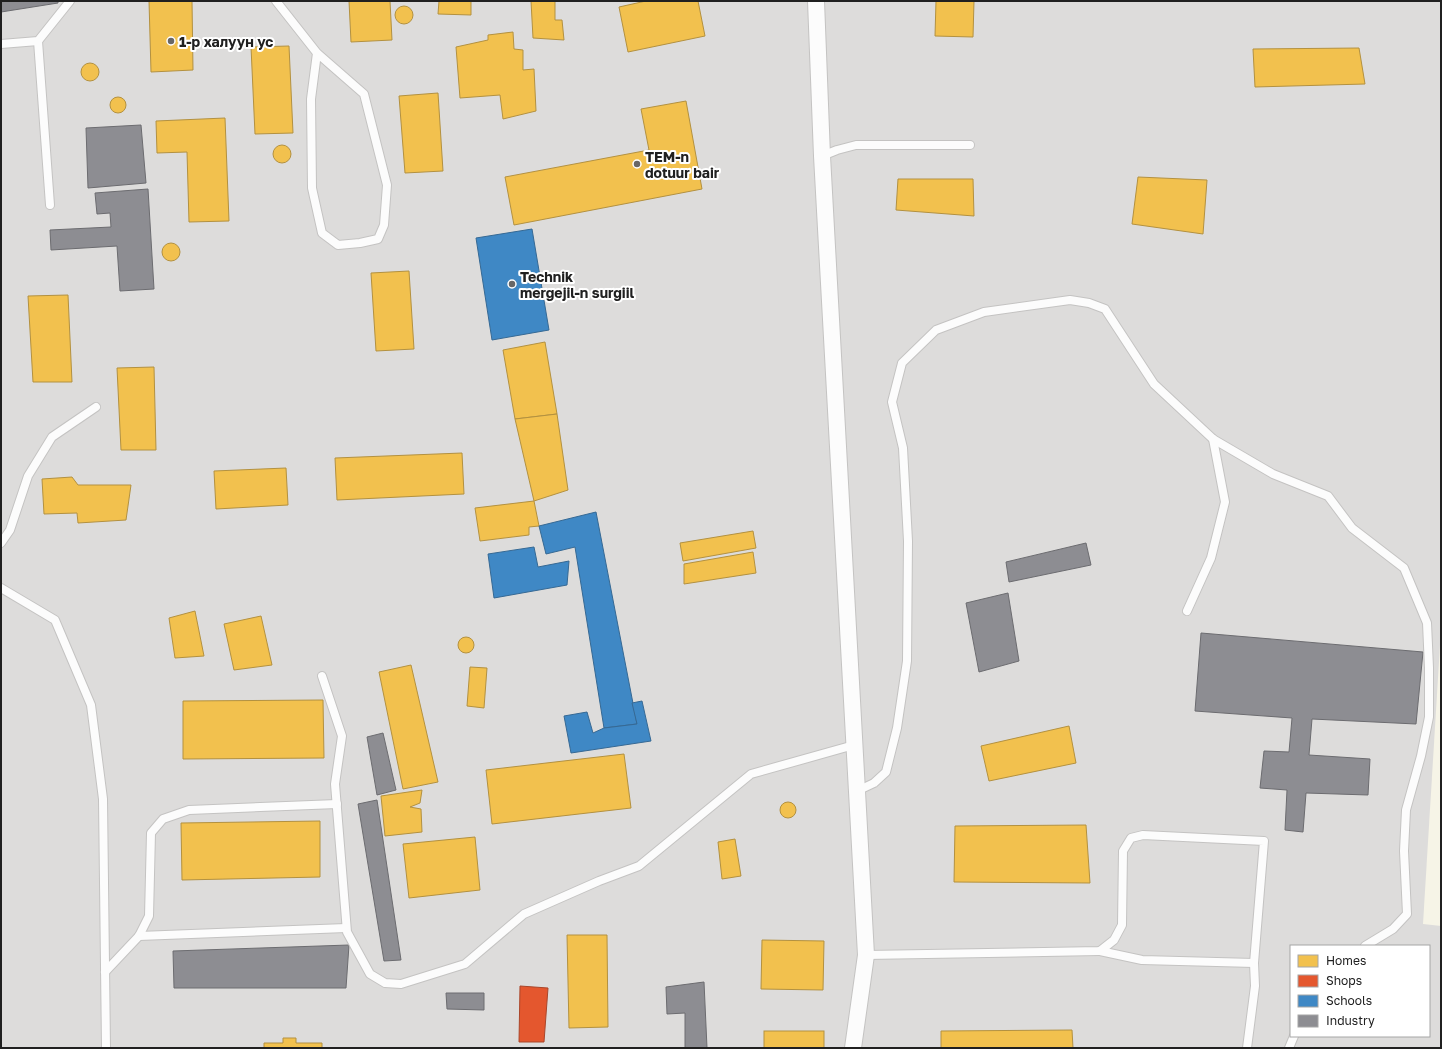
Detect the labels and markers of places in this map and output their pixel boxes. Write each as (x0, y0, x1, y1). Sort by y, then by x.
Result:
place label: 1-р халуун ус (179, 33, 273, 50)
marker: 1-р халуун ус (166, 36, 176, 46)
place label: TEM-n dotuur bair (645, 148, 720, 181)
marker: TEM-n dotuur bair (632, 159, 642, 169)
place label: Technik mergejil-n surgiil (520, 268, 635, 301)
marker: Technik mergejil-n surgiil (507, 279, 517, 289)

